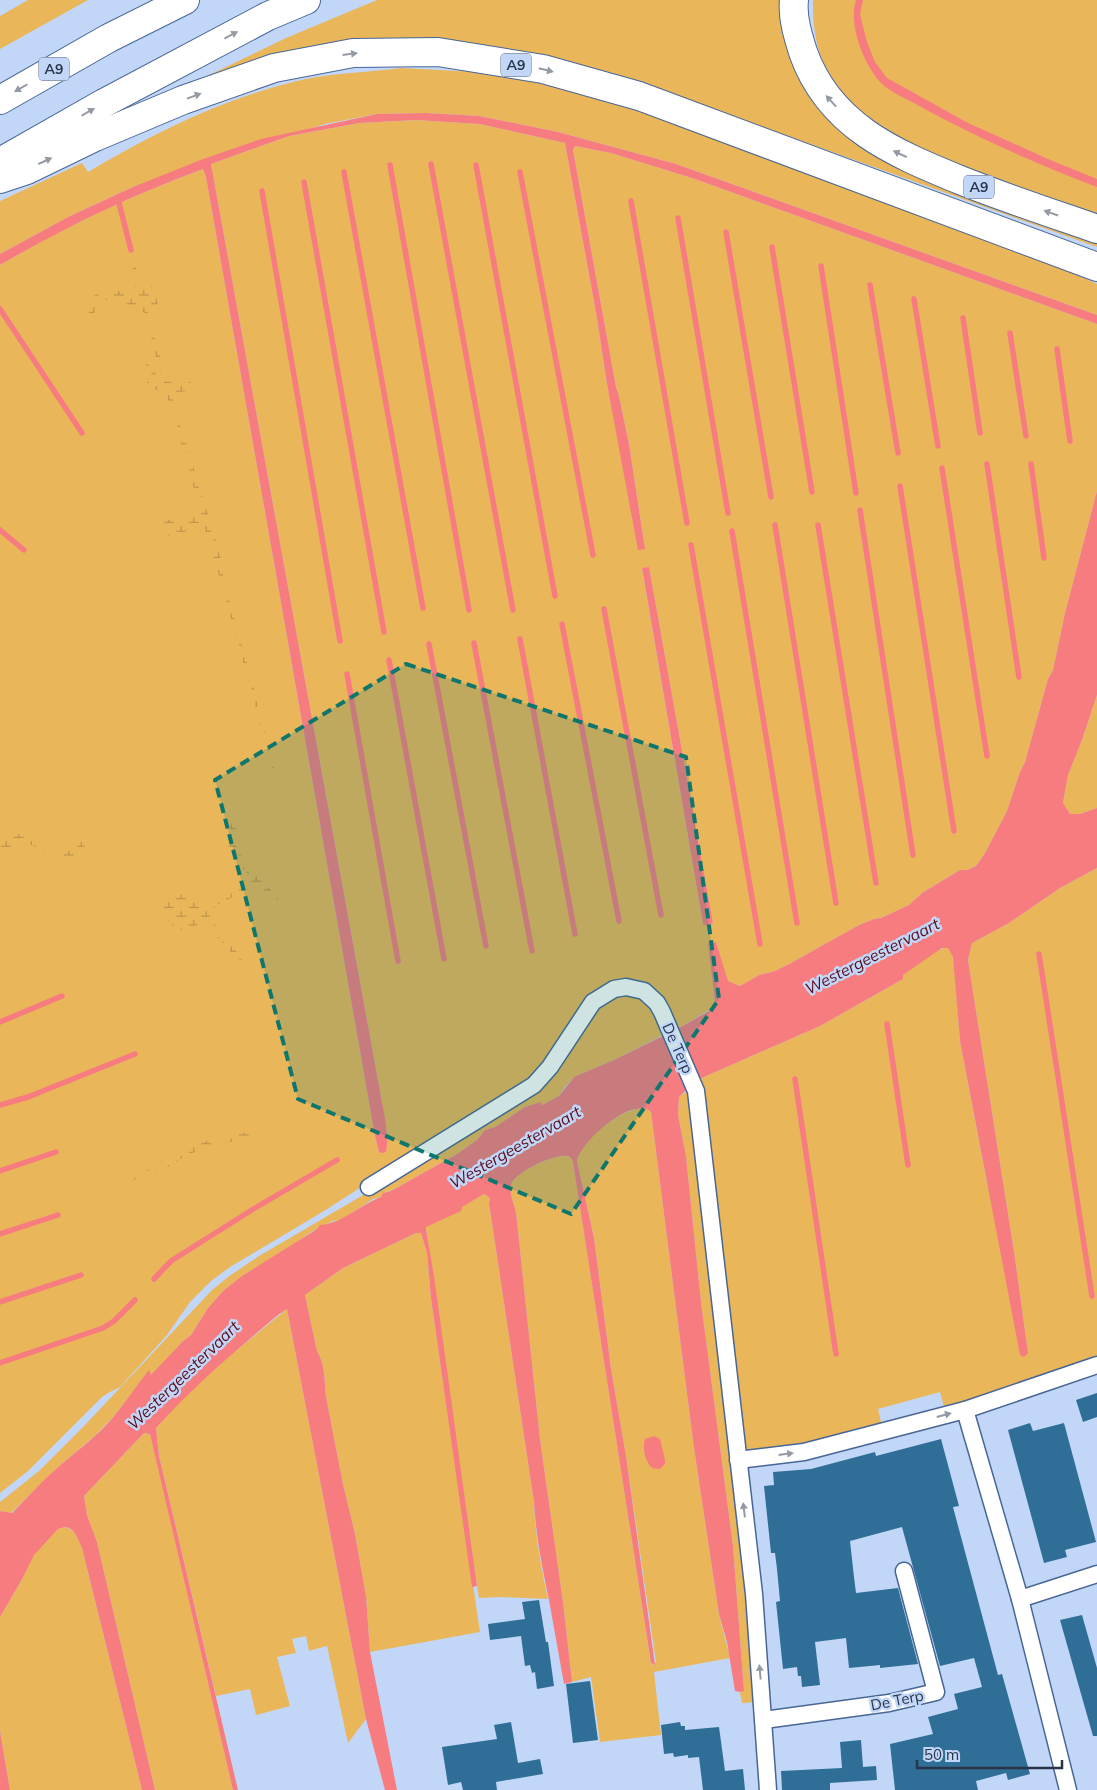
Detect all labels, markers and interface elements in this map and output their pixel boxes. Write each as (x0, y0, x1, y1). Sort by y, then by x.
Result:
one-way arrow (224, 31, 238, 39)
one-way arrow (343, 50, 359, 58)
road number: A9 (501, 54, 531, 76)
road number: A9 (39, 58, 69, 80)
one-way arrow (539, 66, 554, 74)
one-way arrow (14, 84, 27, 93)
one-way arrow (187, 92, 202, 100)
one-way arrow (825, 95, 837, 107)
one-way arrow (81, 108, 95, 116)
one-way arrow (893, 150, 907, 158)
one-way arrow (38, 157, 52, 165)
road number: A9 (964, 176, 994, 198)
one-way arrow (1043, 208, 1058, 216)
water label: Westergeestervaart (801, 913, 943, 999)
street label: De Terp (658, 1020, 698, 1076)
water label: Westergeestervaart (446, 1101, 584, 1193)
water label: Westergeestervaart (123, 1316, 244, 1434)
one-way arrow (936, 1411, 951, 1419)
one-way arrow (778, 1450, 794, 1458)
one-way arrow (740, 1502, 748, 1518)
one-way arrow (756, 1663, 764, 1679)
street label: De Terp (869, 1686, 925, 1714)
scale bar (917, 1738, 1062, 1770)
text: 50 m (924, 1745, 959, 1764)

